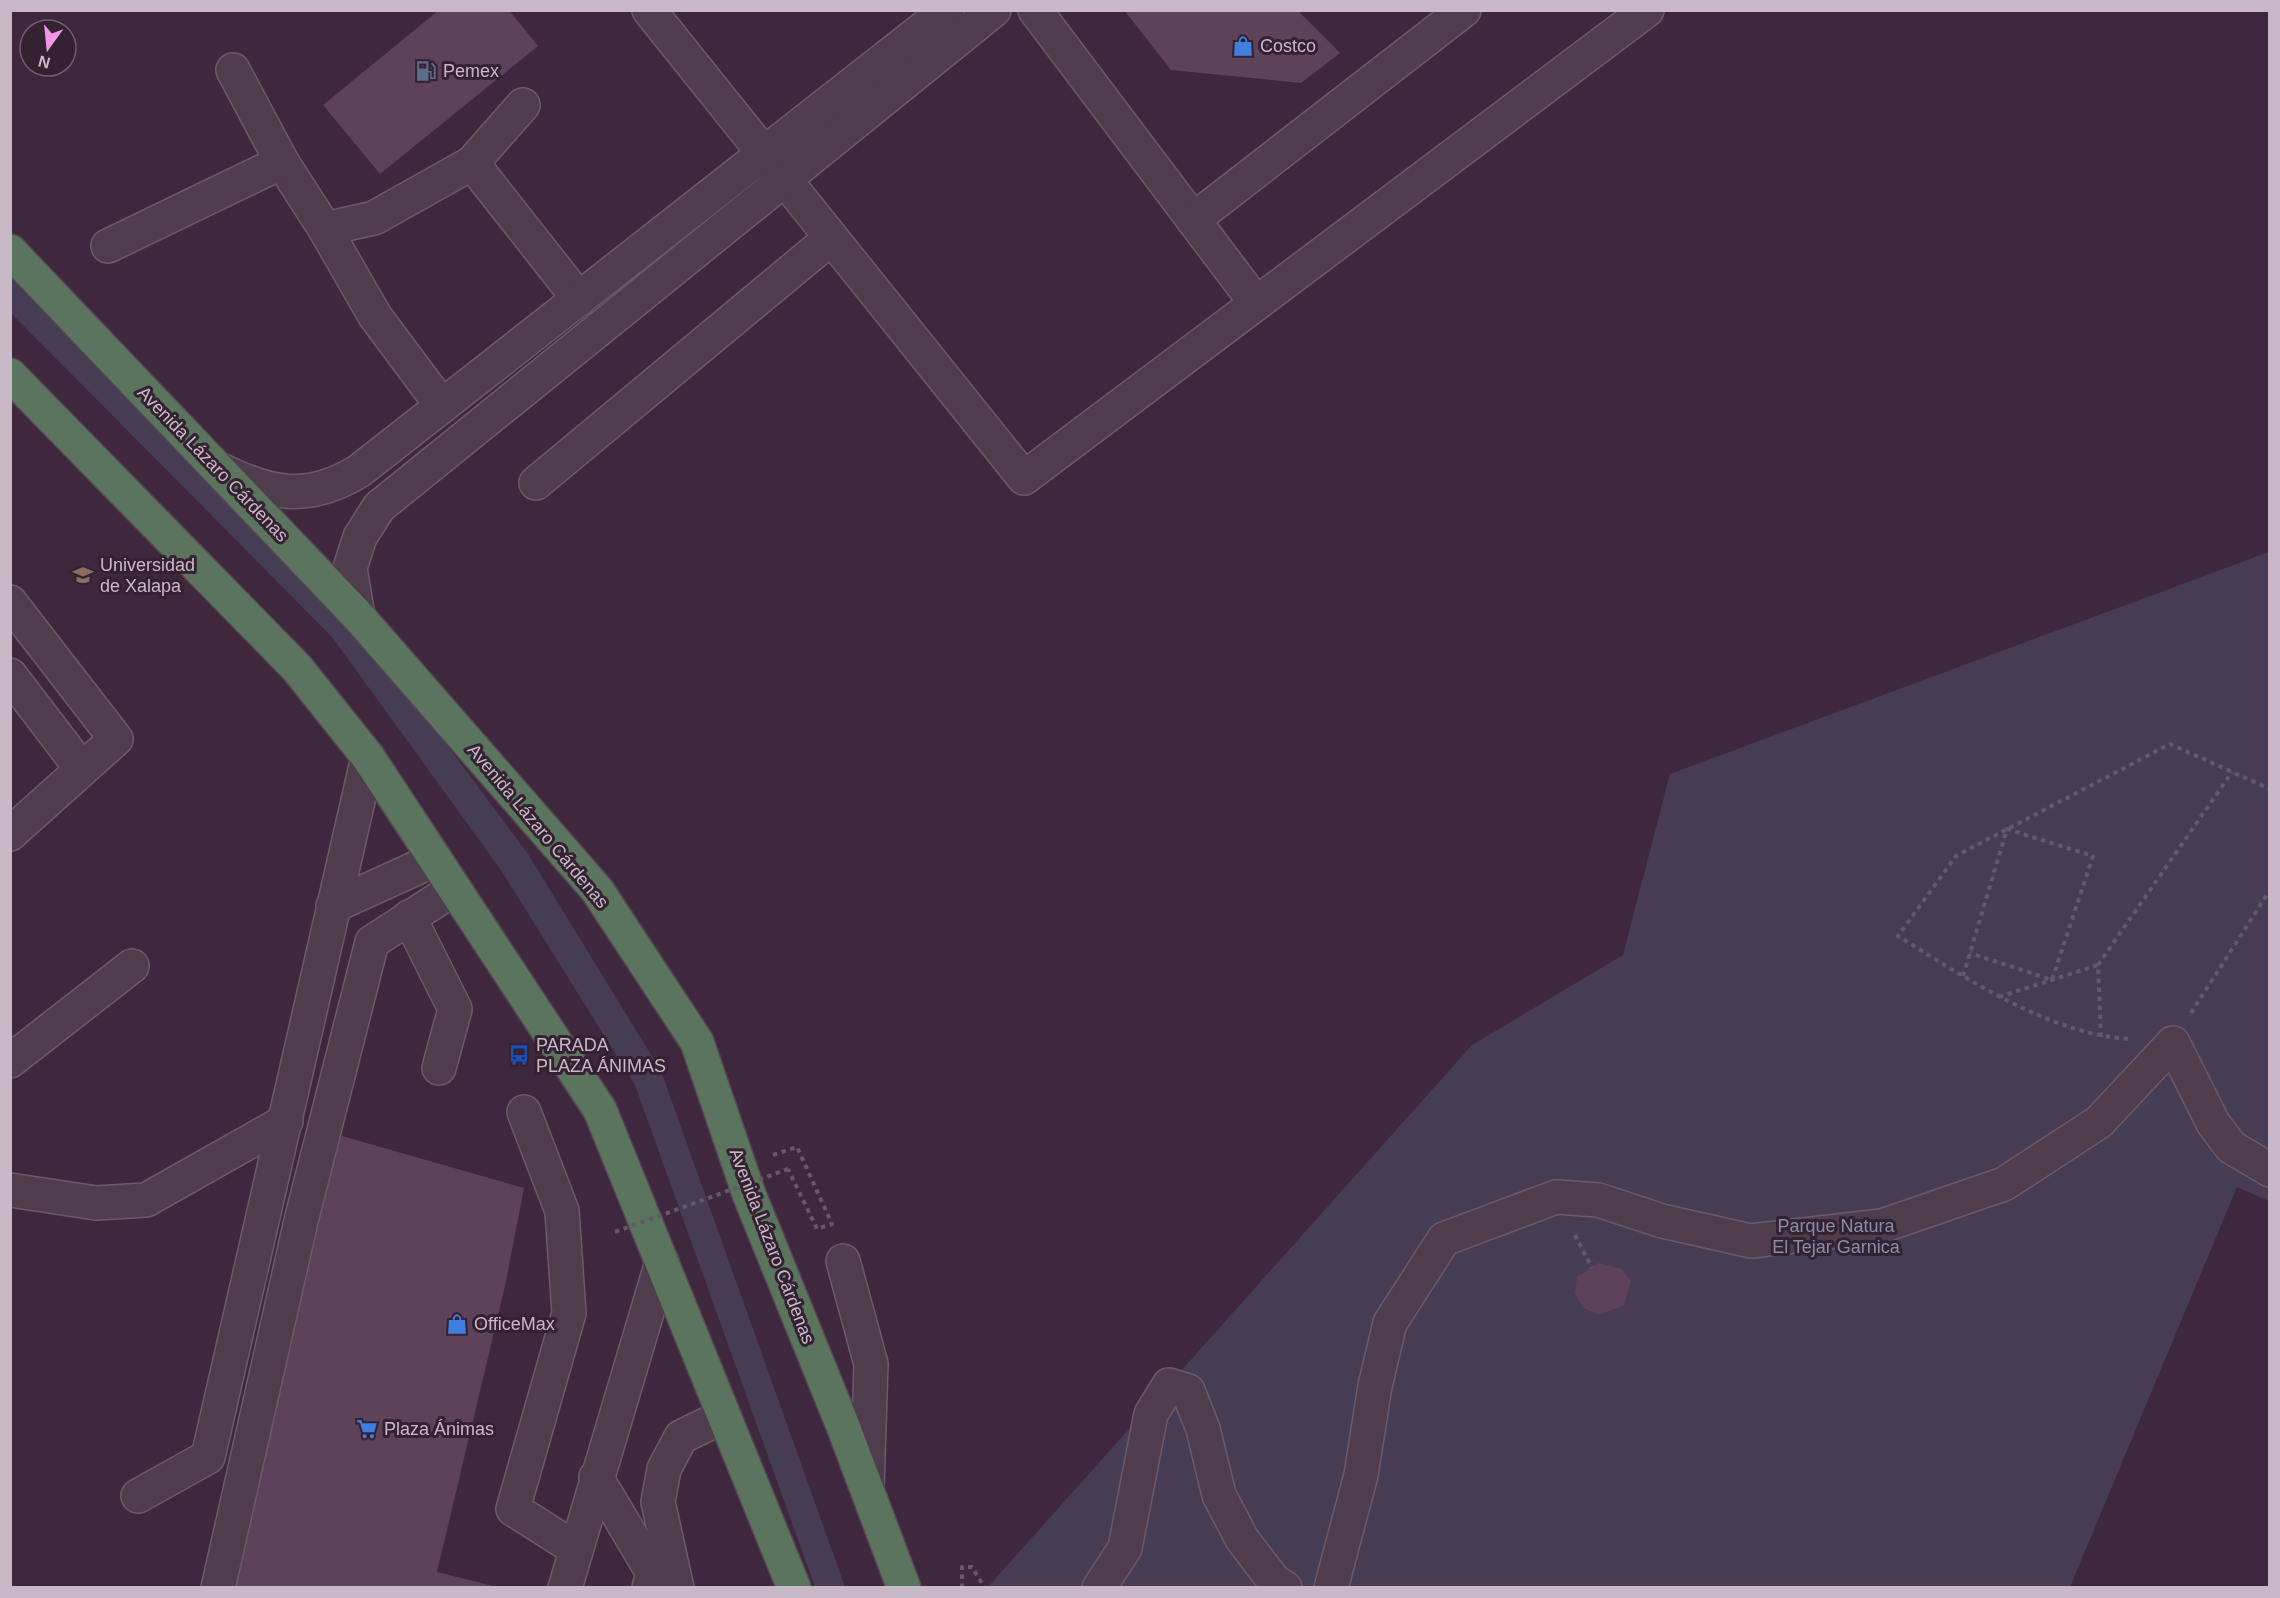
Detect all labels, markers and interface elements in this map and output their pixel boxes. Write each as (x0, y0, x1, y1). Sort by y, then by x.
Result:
north arrow (18, 18, 78, 78)
shop icon: Costco (1231, 34, 1255, 58)
place label: Costco (1260, 36, 1316, 56)
text: N (36, 52, 52, 72)
fuel station icon: Pemex (414, 59, 438, 83)
place label: Pemex (443, 61, 499, 81)
street label: Avenida Lázaro Cárdenas (134, 382, 292, 546)
place label: Universidad de Xalapa (100, 555, 195, 596)
school or university icon: Universidad de Xalapa (71, 563, 95, 587)
street label: Avenida Lázaro Cárdenas (464, 740, 612, 912)
place label: PARADA PLAZA ÁNIMAS (536, 1035, 666, 1076)
bus stop icon: PARADA PLAZA ÁNIMAS (507, 1043, 531, 1067)
street label: Avenida Lázaro Cárdenas (725, 1145, 819, 1347)
park label: Parque Natura El Tejar Garnica (1772, 1216, 1901, 1257)
shop icon: OfficeMax (445, 1312, 469, 1336)
place label: OfficeMax (474, 1314, 555, 1334)
supermarket icon: Plaza Ánimas (355, 1417, 379, 1441)
place label: Plaza Ánimas (384, 1419, 494, 1439)

